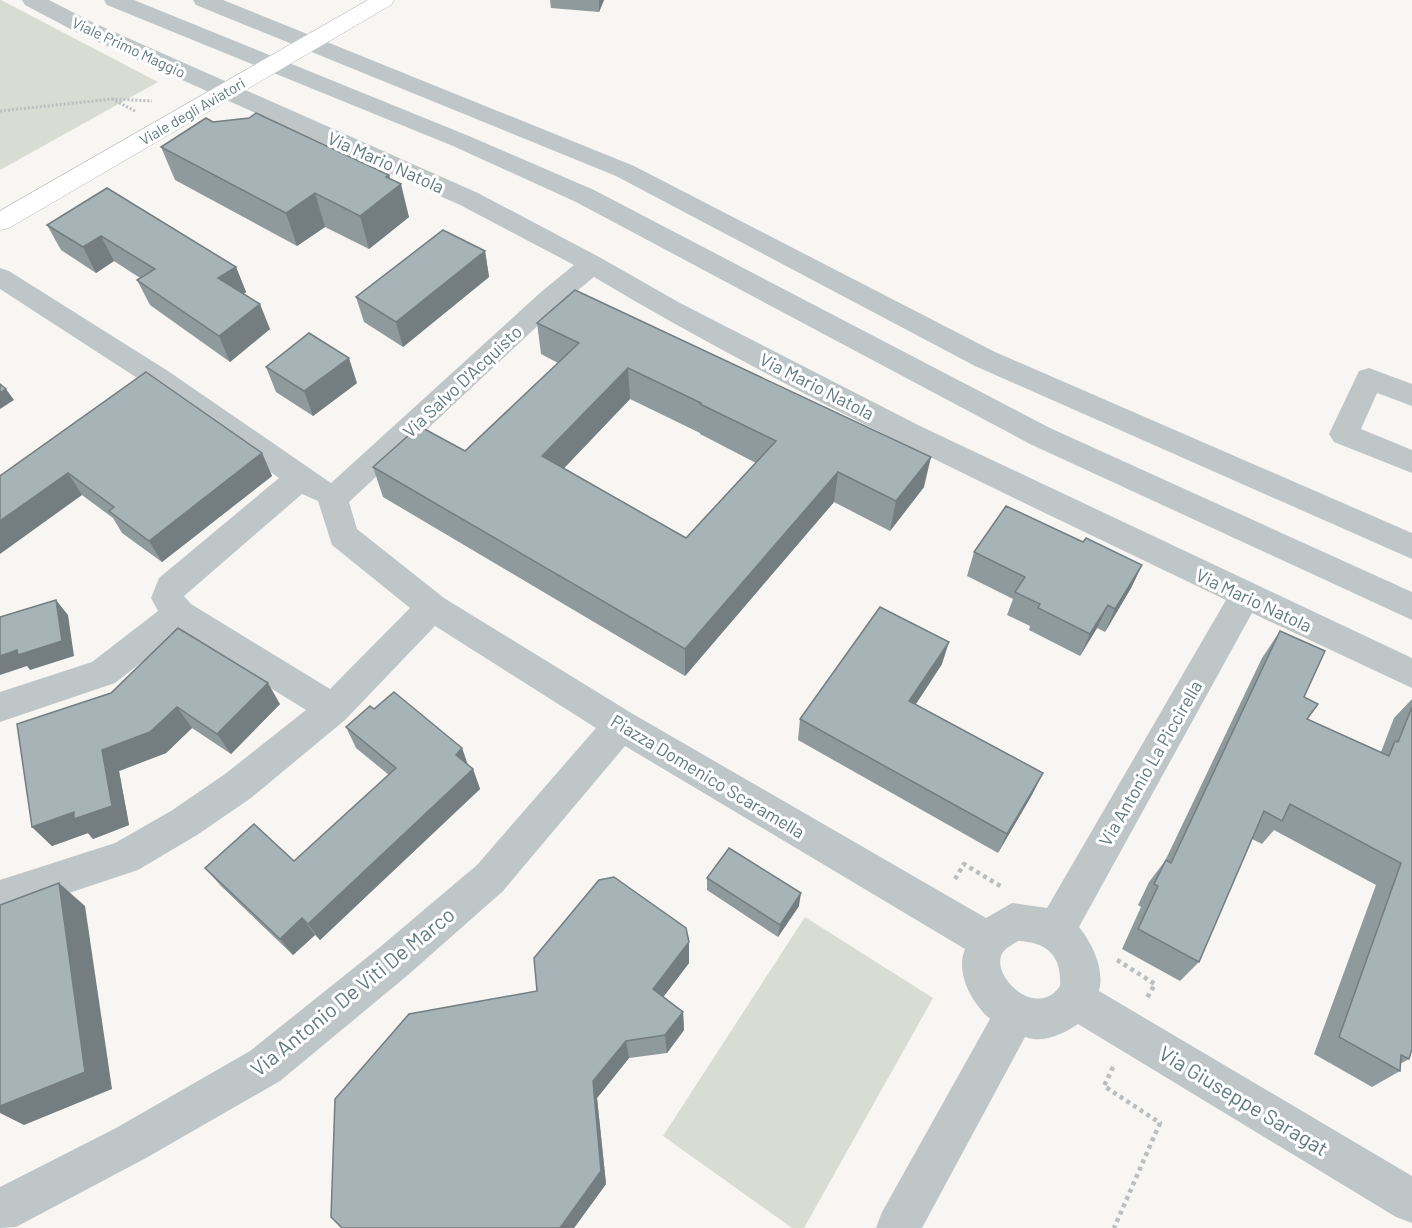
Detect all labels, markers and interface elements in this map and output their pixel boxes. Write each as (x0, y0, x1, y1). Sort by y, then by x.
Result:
street label: Viale Primo Maggio (70, 13, 188, 81)
street label: Viale degli Aviatori (136, 73, 248, 149)
street label: Via Mario Natola (324, 126, 448, 198)
street label: Via Salvo D'Acquisto (398, 320, 526, 442)
street label: Via Mario Natola (756, 348, 878, 424)
street label: Via Mario Natola (1193, 564, 1315, 636)
street label: Via Antonio La Piccirella (1094, 676, 1206, 850)
street label: Piazza Domenico Scaramella (607, 709, 809, 843)
street label: Via Antonio De Viti De Marco (245, 901, 459, 1081)
street label: Via Giuseppe Saragat (1155, 1040, 1333, 1160)

